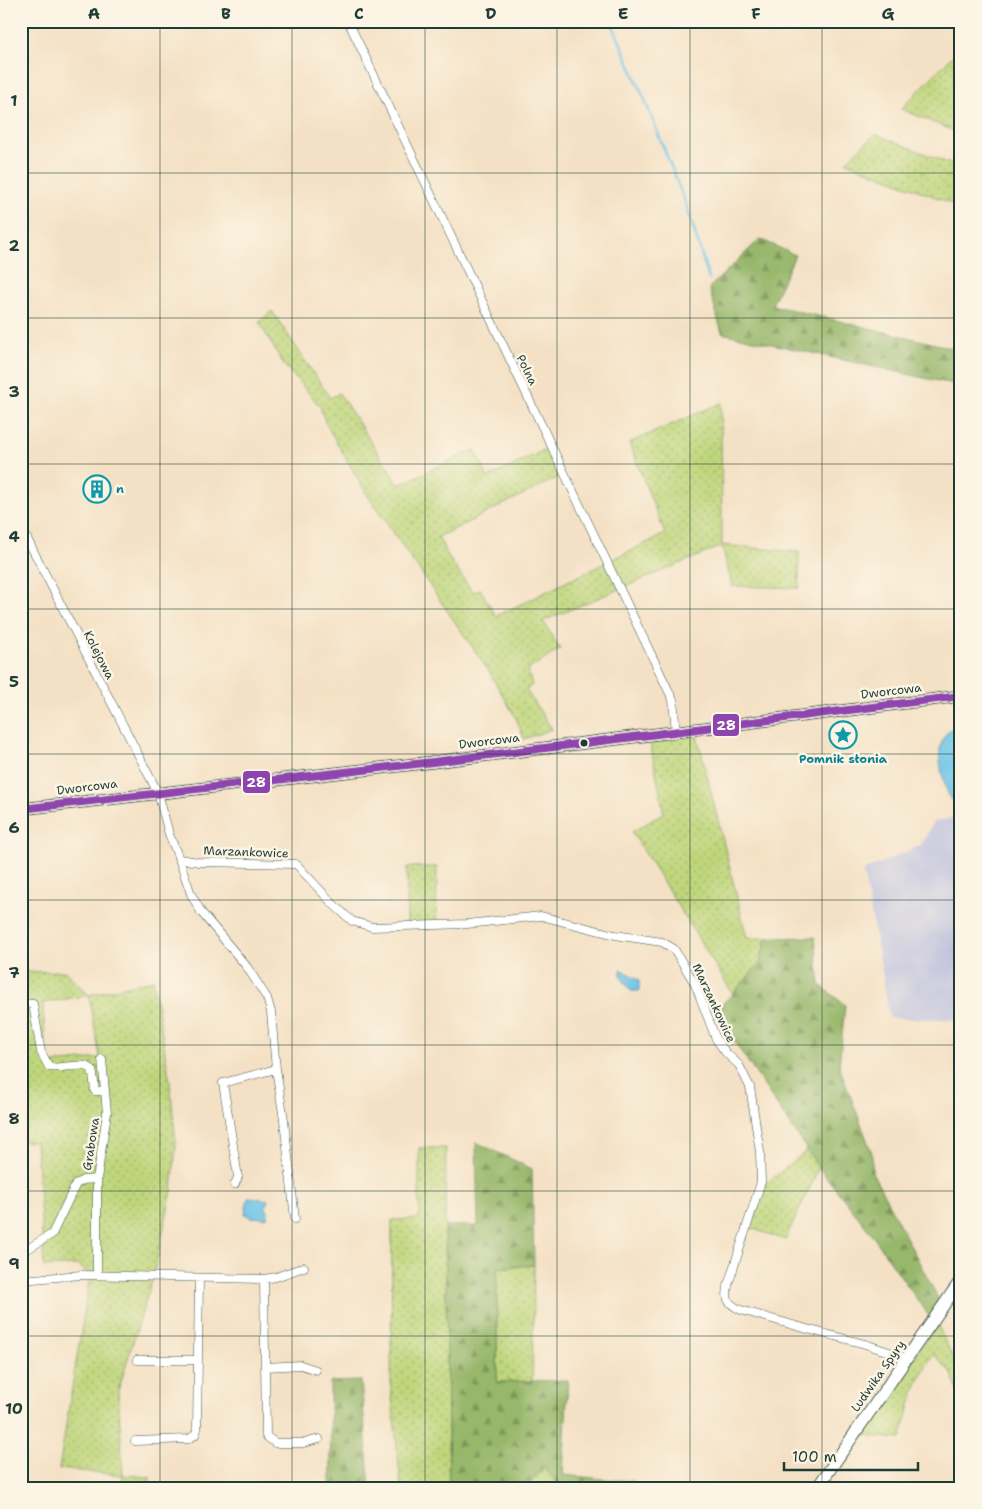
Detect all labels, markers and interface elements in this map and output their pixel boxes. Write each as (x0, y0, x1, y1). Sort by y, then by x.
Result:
text: A (88, 3, 100, 24)
text: B (221, 3, 231, 24)
text: C (354, 3, 364, 24)
text: D (485, 3, 497, 24)
text: E (618, 3, 628, 24)
text: F (751, 3, 761, 24)
text: G (882, 3, 895, 24)
text: 1 (10, 90, 18, 111)
text: 2 (8, 235, 20, 256)
street label: Polna (513, 352, 541, 388)
text: 3 (8, 381, 20, 402)
building icon: n (82, 474, 112, 504)
place label: n (116, 481, 124, 497)
text: 4 (8, 526, 20, 547)
street label: Kolejowa (80, 628, 118, 683)
text: 5 (9, 671, 19, 692)
street label: Dworcowa (860, 679, 923, 703)
line badge: 28 (712, 713, 740, 737)
text: 28 (716, 716, 736, 734)
place icon: Pomnik słonia (828, 720, 858, 750)
street label: Dworcowa (458, 729, 521, 753)
unlabelled marker (579, 738, 589, 748)
place label: Pomnik słonia (799, 751, 888, 767)
line badge: 28 (242, 770, 271, 794)
text: 28 (246, 773, 266, 791)
street label: Dworcowa (56, 775, 119, 799)
text: 6 (8, 817, 20, 838)
street label: Marzankowice (203, 843, 289, 861)
street label: Marzankowice (689, 961, 739, 1045)
text: 7 (8, 962, 20, 983)
text: 8 (8, 1108, 20, 1129)
street label: Grabowa (79, 1116, 103, 1172)
text: 9 (8, 1253, 20, 1274)
street label: Ludwika Spyry (847, 1337, 909, 1415)
text: 10 (5, 1398, 23, 1419)
scale bar (784, 1439, 918, 1471)
text: 100 m (792, 1447, 837, 1467)

